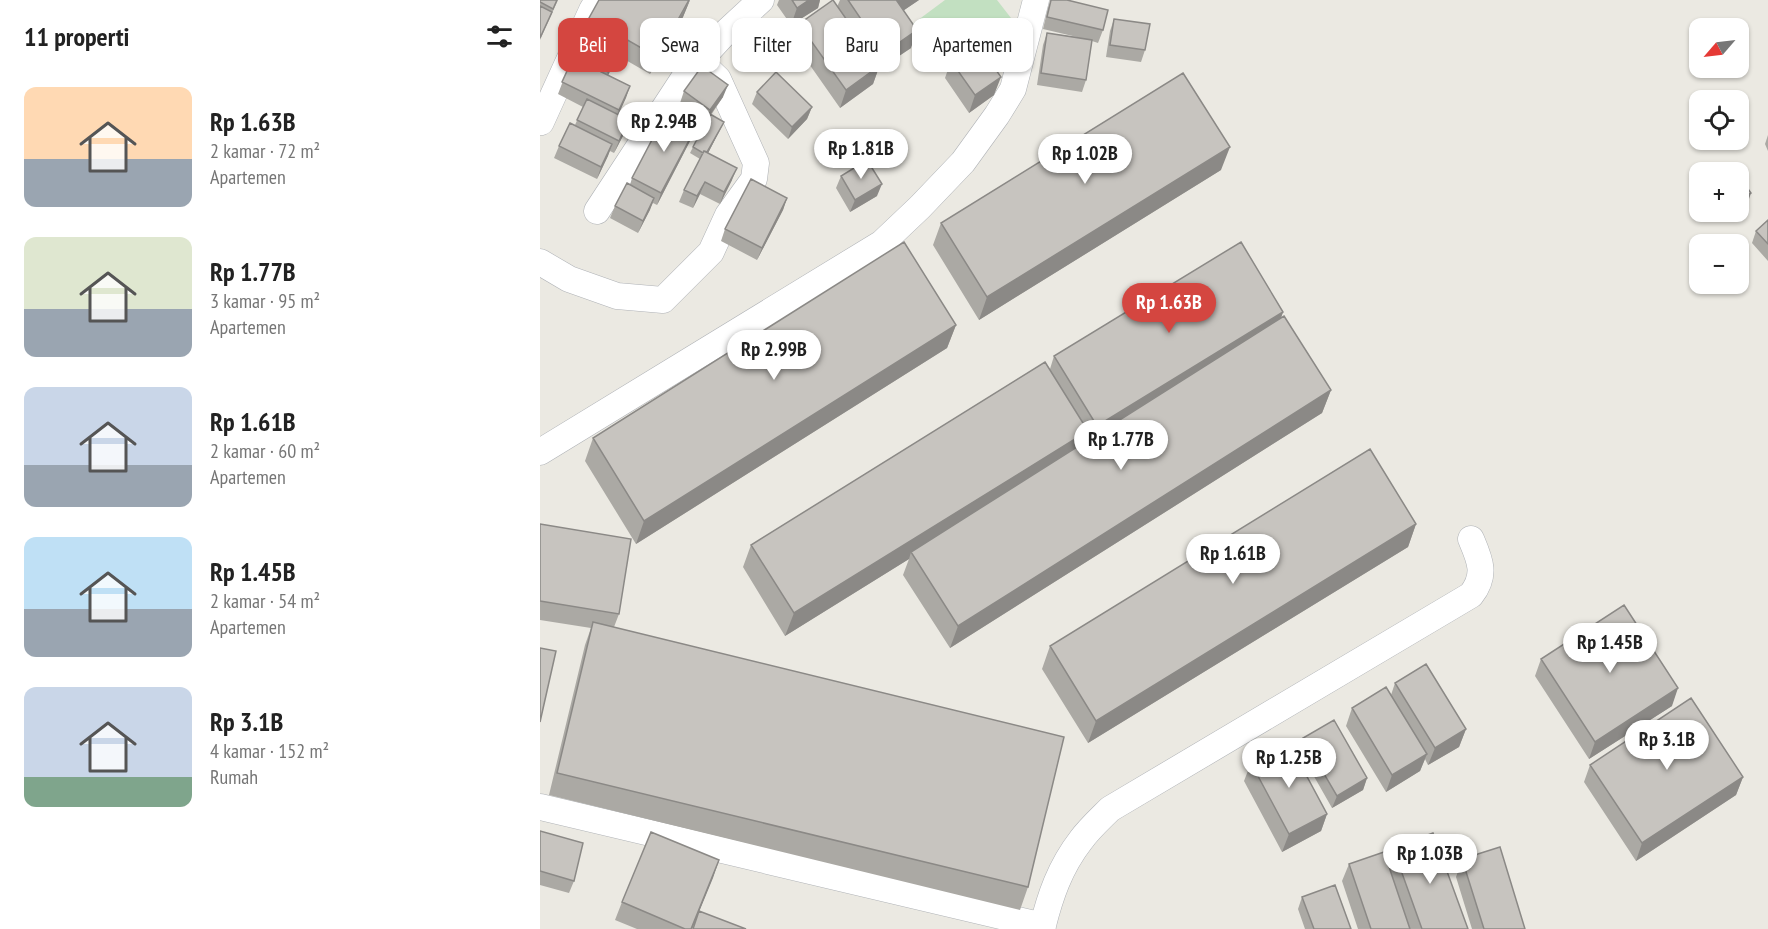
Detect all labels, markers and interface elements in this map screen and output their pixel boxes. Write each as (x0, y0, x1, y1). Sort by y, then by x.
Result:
chip: Beli (558, 18, 628, 72)
chip: Sewa (640, 18, 720, 72)
chip: Filter (732, 18, 812, 72)
chip: Baru (824, 18, 900, 72)
chip: Apartemen (912, 18, 1033, 72)
north arrow (1689, 18, 1749, 78)
map controls (1689, 18, 1749, 294)
text: 11 properti (24, 20, 129, 53)
icon: filters (483, 20, 516, 53)
button: locate (1689, 90, 1749, 150)
pin: Rp 2.94B (602, 102, 726, 153)
text: Rp 1.63B (210, 105, 296, 138)
text: Rp 2.94B (631, 108, 697, 134)
icon: home (72, 111, 144, 183)
pin: Rp 1.81B (799, 129, 923, 180)
pin: Rp 1.02B (1023, 134, 1147, 185)
text: Rp 1.81B (828, 135, 894, 161)
text: 2 kamar · 72 m² (210, 138, 320, 164)
text: Rp 1.02B (1052, 140, 1118, 166)
button: + (1689, 162, 1749, 222)
text: Apartemen (210, 164, 286, 190)
button: − (1689, 234, 1749, 294)
text: Rp 1.77B (210, 255, 296, 288)
icon: home (72, 261, 144, 333)
pin: Rp 1.63B (1107, 283, 1231, 334)
text: 3 kamar · 95 m² (210, 288, 320, 314)
text: Rp 1.63B (1136, 289, 1202, 315)
text: Apartemen (210, 314, 286, 340)
pin: Rp 2.99B (712, 330, 836, 381)
text: Rp 2.99B (741, 336, 807, 362)
text: Rp 1.61B (210, 405, 296, 438)
icon: home (72, 411, 144, 483)
pin: Rp 1.77B (1059, 420, 1183, 471)
text: Rp 1.77B (1088, 426, 1154, 452)
text: 2 kamar · 60 m² (210, 438, 320, 464)
text: Apartemen (210, 464, 286, 490)
pin: Rp 1.61B (1171, 534, 1295, 585)
text: Rp 1.61B (1200, 540, 1266, 566)
text: Rp 1.45B (210, 555, 296, 588)
icon: home (72, 561, 144, 633)
text: 2 kamar · 54 m² (210, 588, 320, 614)
text: Apartemen (210, 614, 286, 640)
pin: Rp 1.45B (1548, 623, 1672, 674)
text: Rp 1.45B (1577, 629, 1643, 655)
text: Rp 3.1B (210, 705, 283, 738)
icon: home (72, 711, 144, 783)
pin: Rp 3.1B (1612, 720, 1722, 771)
text: Rp 3.1B (1639, 726, 1695, 752)
text: 4 kamar · 152 m² (210, 738, 329, 764)
pin: Rp 1.25B (1227, 738, 1351, 789)
text: Rp 1.25B (1256, 744, 1322, 770)
text: Rumah (210, 764, 258, 790)
pin: Rp 1.03B (1368, 834, 1492, 885)
text: Rp 1.03B (1397, 840, 1463, 866)

